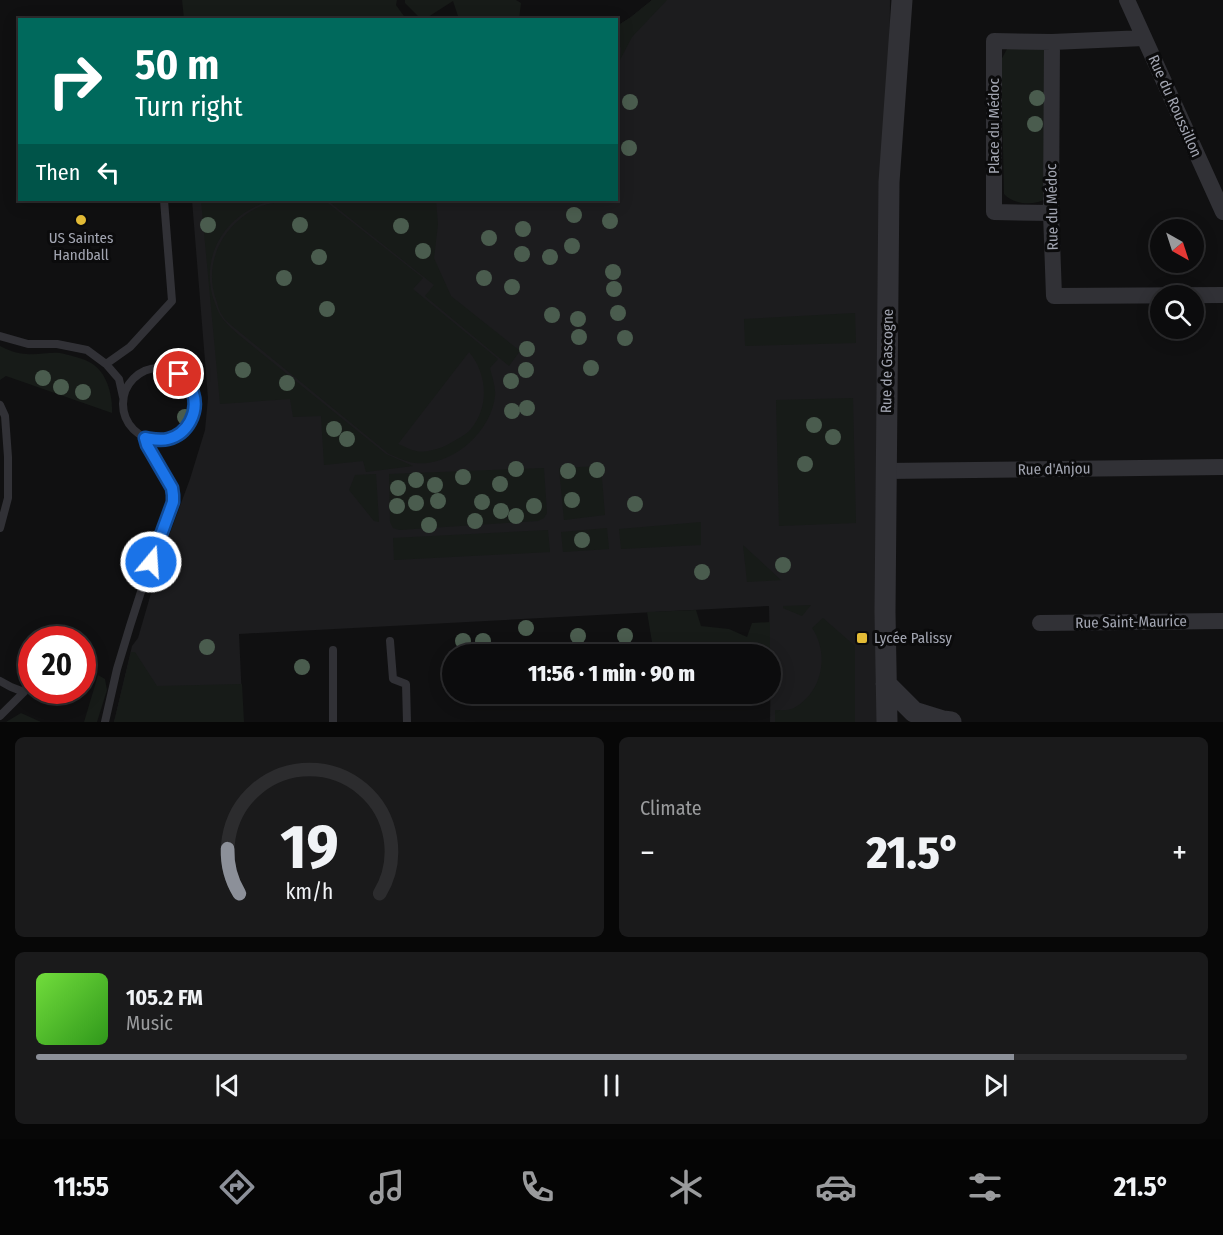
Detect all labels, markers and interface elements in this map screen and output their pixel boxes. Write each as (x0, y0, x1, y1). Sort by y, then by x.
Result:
text: 50 m (135, 40, 219, 90)
icon: right (36, 42, 114, 120)
street label: Rue du Roussillon (1144, 52, 1206, 160)
street label: Place du Médoc (985, 78, 1003, 174)
text: Turn right (135, 91, 243, 123)
icon: left (92, 156, 125, 189)
text: Then (36, 159, 80, 186)
street label: Rue du Médoc (1042, 163, 1062, 251)
marker: US Saintes Handball (74, 213, 88, 227)
north arrow (1150, 219, 1204, 273)
map controls (1150, 219, 1204, 339)
place label: US Saintes Handball (49, 229, 113, 264)
button: search (1150, 285, 1204, 339)
street label: Rue de Gascogne (877, 309, 897, 413)
pin (153, 348, 204, 399)
icon: arrive (162, 357, 195, 390)
street label: Rue d'Anjou (1017, 459, 1091, 479)
position arrow (119, 530, 183, 594)
street label: Rue Saint-Maurice (1075, 612, 1187, 632)
speed limit sign: 20 (18, 626, 96, 704)
place label: Lycée Palissy (874, 629, 952, 647)
marker: Lycée Palissy (855, 631, 869, 645)
text: 11:56 · 1 min · 90 m (528, 660, 695, 687)
text: Climate (640, 796, 702, 820)
text: 19 (280, 810, 339, 885)
text: 21.5° (866, 826, 960, 880)
text: − (640, 833, 655, 873)
text: + (1172, 833, 1187, 873)
text: km/h (286, 879, 333, 905)
text: 105.2 FM (126, 984, 203, 1011)
text: Music (126, 1011, 173, 1035)
icon: previous (211, 1069, 244, 1102)
icon: pause (595, 1069, 628, 1102)
icon: next (979, 1069, 1012, 1102)
icon: directions (216, 1166, 258, 1208)
icon: music (366, 1166, 408, 1208)
icon: phone (516, 1166, 558, 1208)
icon: climate (665, 1166, 707, 1208)
icon: car (815, 1166, 857, 1208)
icon: filters (964, 1166, 1006, 1208)
text: 11:55 (54, 1171, 109, 1203)
text: 21.5° (1114, 1171, 1169, 1203)

